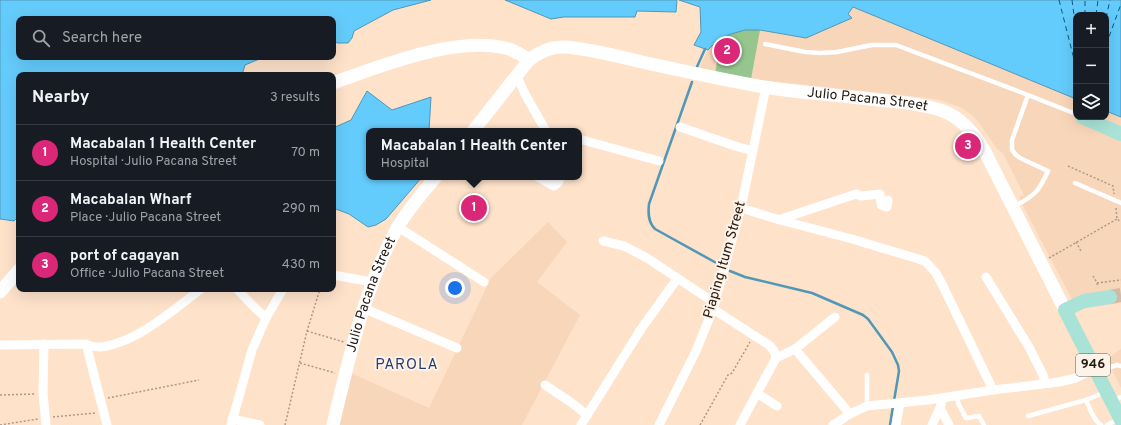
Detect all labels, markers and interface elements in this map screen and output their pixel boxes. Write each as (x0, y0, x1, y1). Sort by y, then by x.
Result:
map controls (1073, 12, 1109, 120)
button: + (1073, 12, 1109, 48)
search box (16, 16, 336, 60)
icon: search (30, 27, 52, 49)
text: Search here (62, 29, 142, 48)
pin: 2 (714, 36, 740, 66)
button: − (1073, 48, 1109, 84)
street label: Julio Pacana Street (806, 84, 930, 115)
button: layers (1073, 84, 1109, 120)
text: Nearby (32, 87, 89, 109)
text: 3 results (270, 90, 320, 106)
popup (366, 128, 582, 180)
pin: 3 (955, 131, 981, 161)
text: Macabalan 1 Health Center (70, 135, 256, 154)
text: Macabalan 1 Health Center (381, 137, 567, 156)
text: 1 (42, 145, 48, 161)
text: 70 m (291, 145, 320, 161)
text: Hospital · Julio Pacana Street (70, 154, 237, 170)
text: Hospital (381, 156, 429, 172)
text: Macabalan Wharf (70, 191, 191, 210)
pin: 1 (461, 193, 487, 223)
street label: Piaping Itum Street (700, 199, 750, 321)
text: 2 (41, 201, 49, 217)
text: 290 m (282, 201, 320, 217)
text: Place · Julio Pacana Street (70, 210, 221, 226)
street label: Julio Pacana Street (343, 234, 400, 354)
text: port of cagayan (70, 247, 180, 266)
text: 3 (41, 257, 49, 273)
text: 430 m (282, 257, 320, 273)
text: Office · Julio Pacana Street (70, 266, 224, 282)
your location (445, 278, 465, 298)
road number: 946 (1076, 354, 1110, 376)
district label: PAROLA (375, 356, 439, 375)

